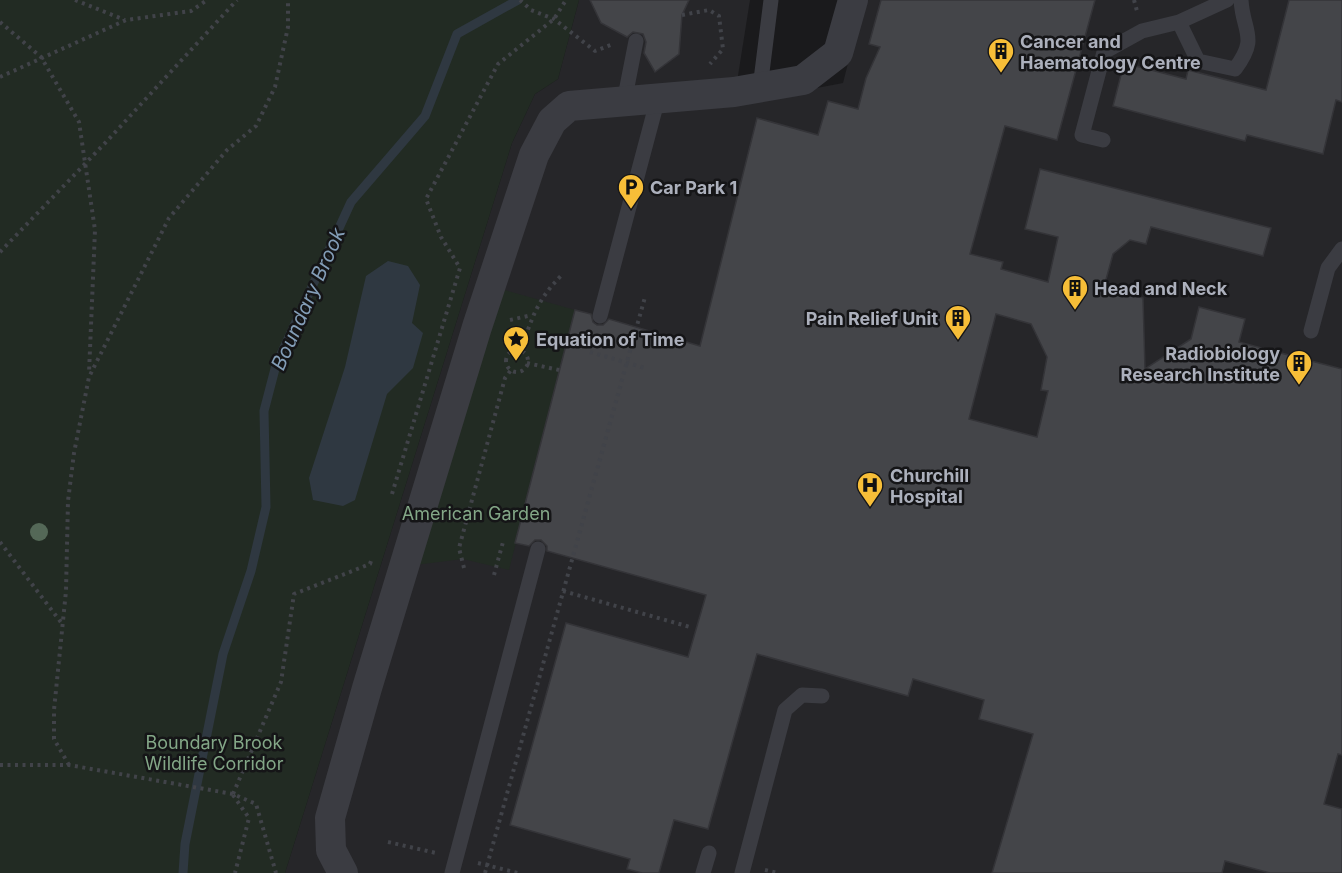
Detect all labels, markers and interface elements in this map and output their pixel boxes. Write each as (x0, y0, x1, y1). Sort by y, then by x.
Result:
place label: Cancer and Haematology Centre (1020, 31, 1201, 73)
building icon: Cancer and Haematology Centre (986, 36, 1016, 74)
parking icon: Car Park 1 (616, 172, 646, 210)
place label: Car Park 1 (650, 177, 737, 198)
water label: Boundary Brook (266, 223, 351, 374)
building icon: Head and Neck (1060, 273, 1090, 311)
place label: Head and Neck (1094, 278, 1228, 299)
building icon: Pain Relief Unit (943, 303, 973, 341)
place label: Pain Relief Unit (806, 308, 938, 329)
place icon: Equation of Time (501, 324, 531, 362)
place label: Equation of Time (536, 329, 685, 350)
place label: Radiobiology Research Institute (1121, 343, 1280, 385)
building icon: Radiobiology Research Institute (1284, 348, 1314, 386)
place label: Churchill Hospital (890, 465, 969, 507)
hospital icon: Churchill Hospital (855, 470, 885, 508)
park label: American Garden (402, 503, 550, 524)
park label: Boundary Brook Wildlife Corridor (145, 732, 284, 774)

